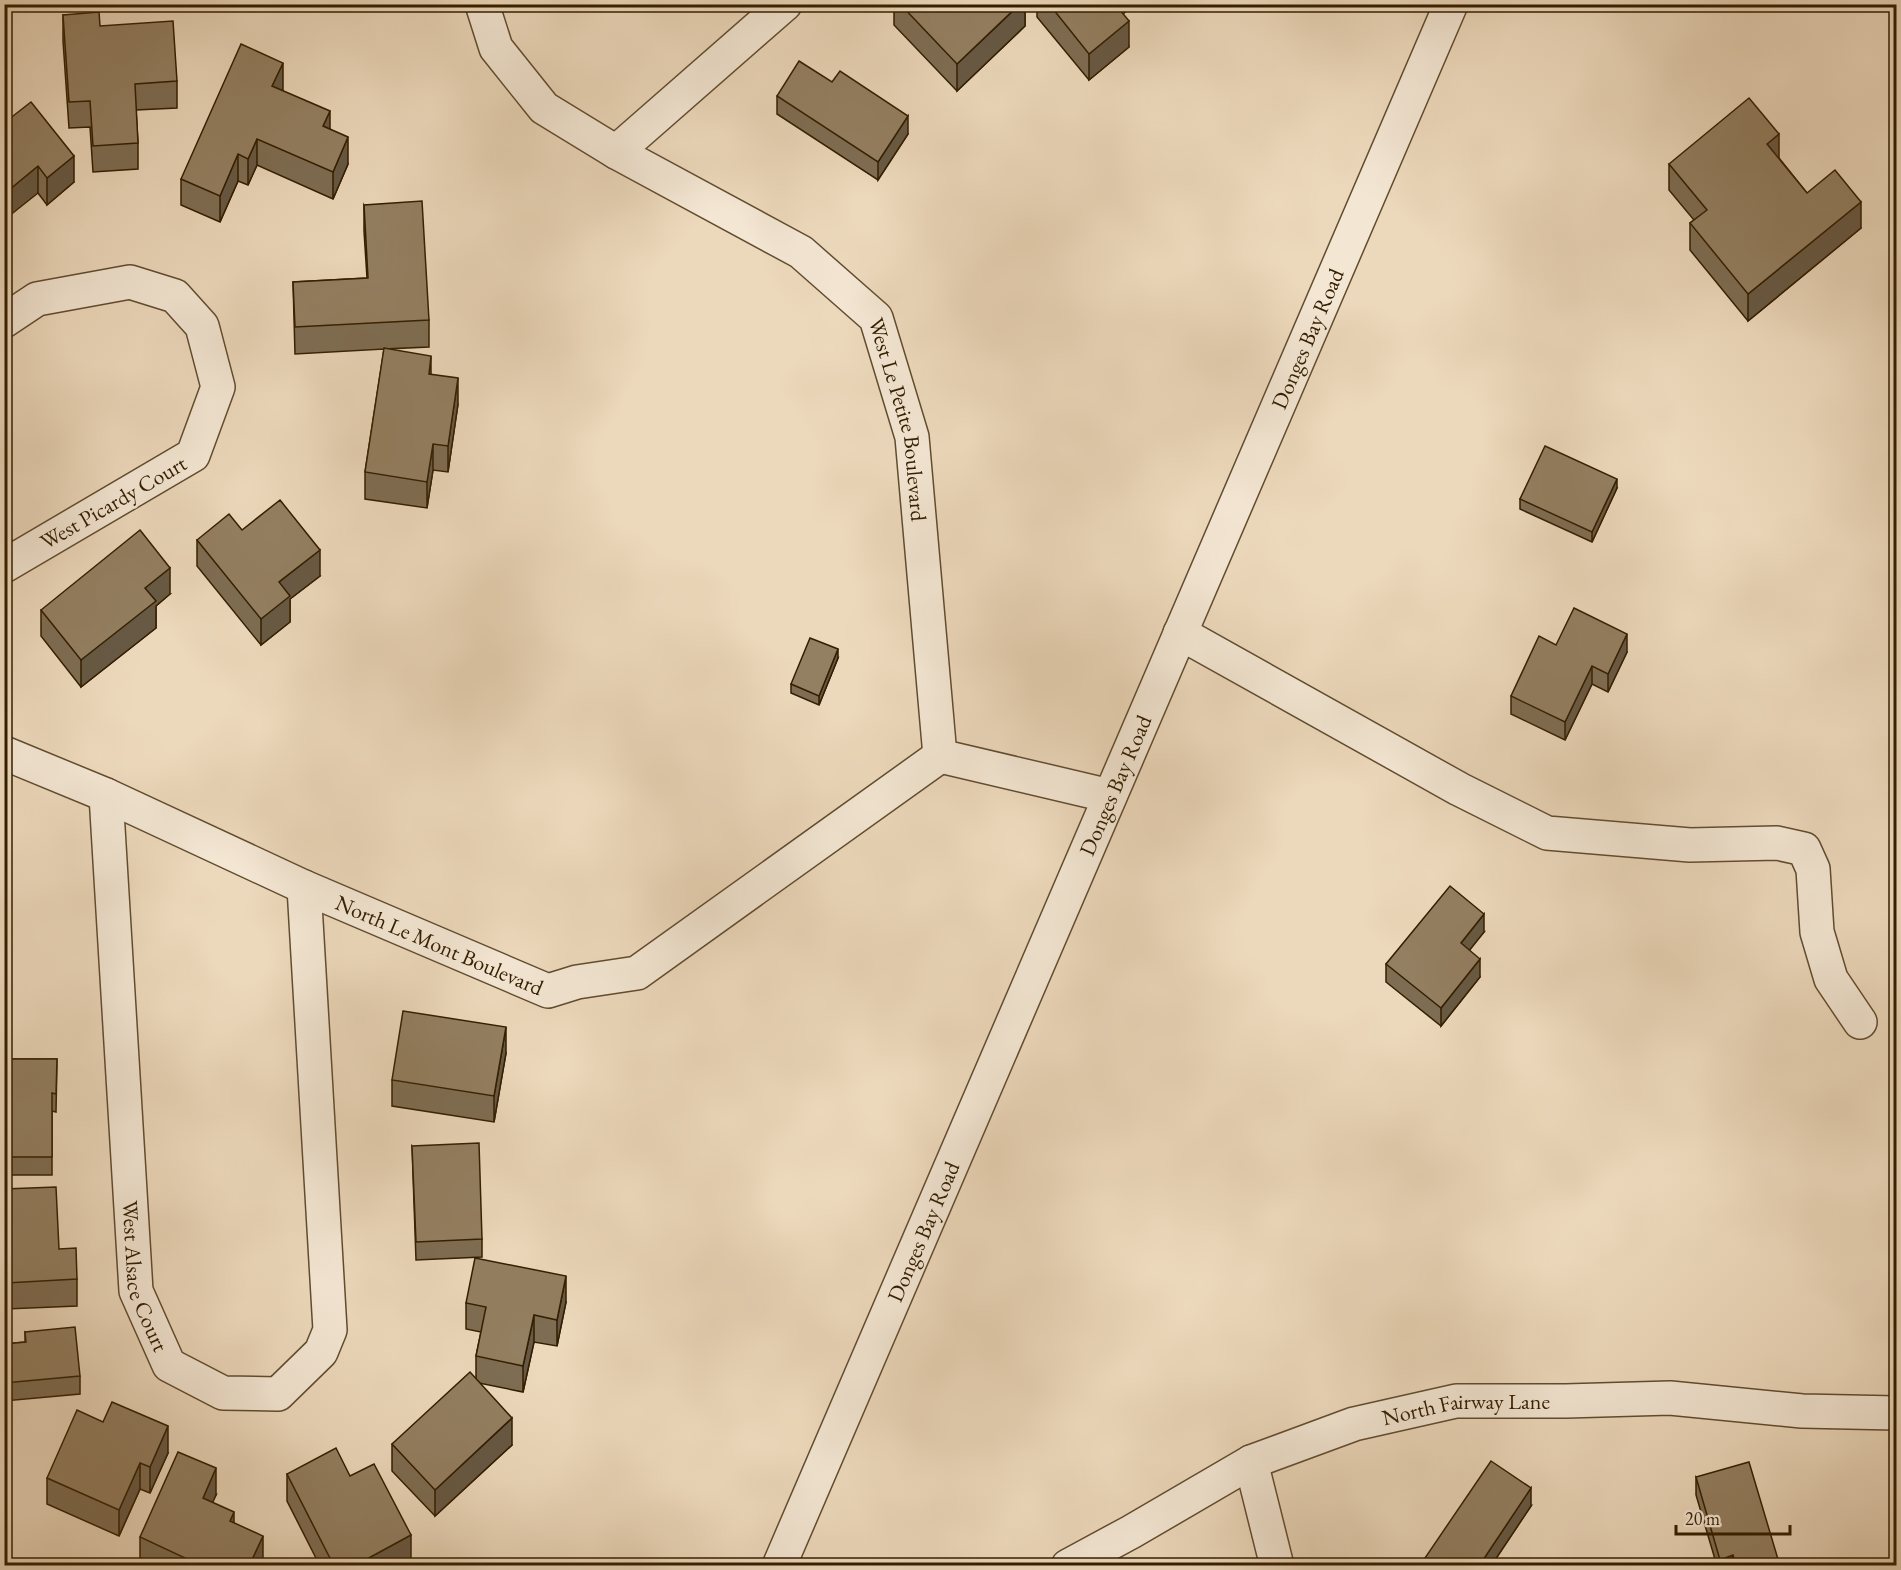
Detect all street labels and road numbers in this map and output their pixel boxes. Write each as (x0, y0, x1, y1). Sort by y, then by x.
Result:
street label: Donges Bay Road (1264, 263, 1351, 414)
street label: West Le Petite Boulevard (862, 314, 933, 523)
street label: West Picardy Court (35, 449, 192, 556)
street label: Donges Bay Road (1072, 710, 1159, 860)
street label: North Le Mont Boulevard (331, 888, 549, 1003)
street label: Donges Bay Road (880, 1156, 967, 1307)
street label: West Alsace Court (116, 1200, 175, 1356)
street label: North Fairway Lane (1379, 1387, 1550, 1432)

